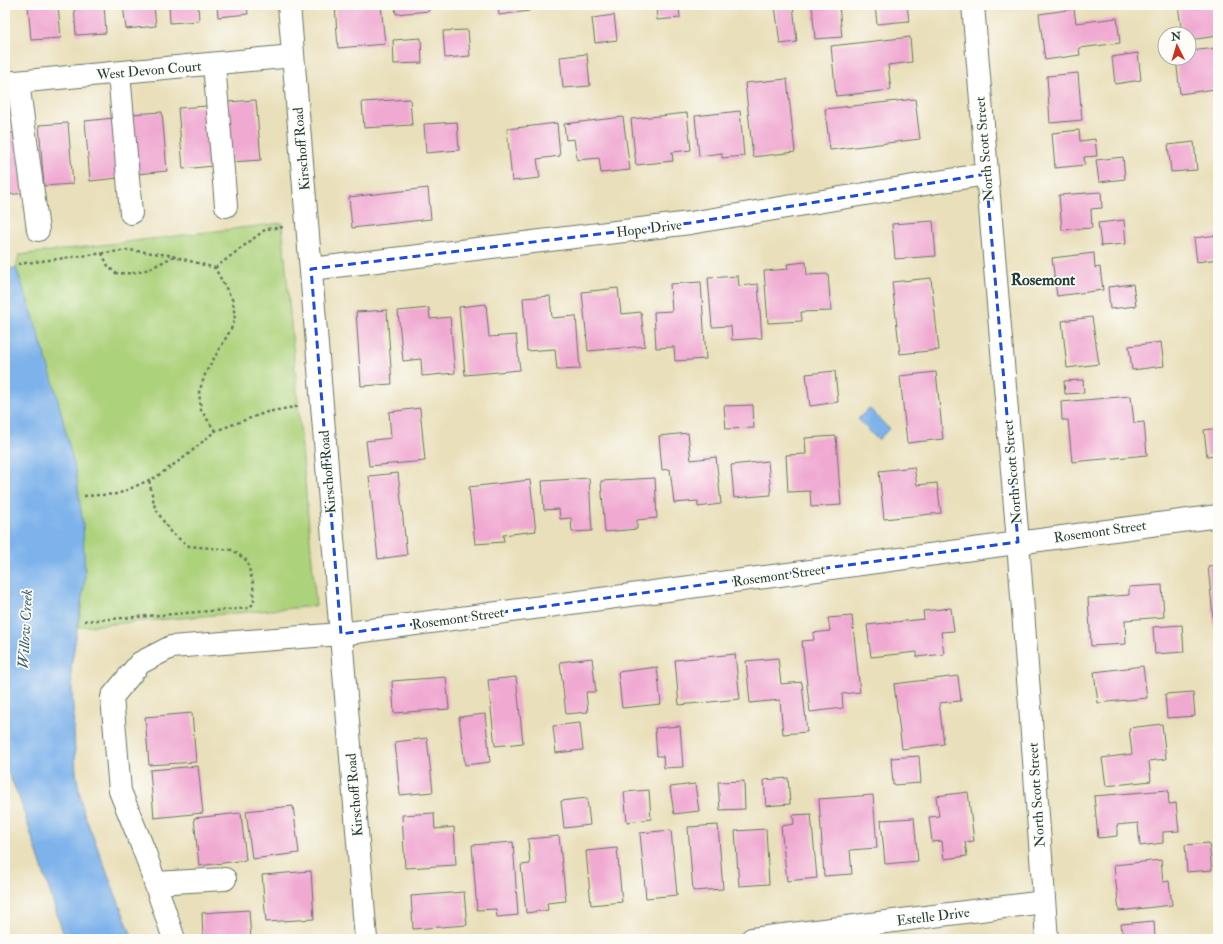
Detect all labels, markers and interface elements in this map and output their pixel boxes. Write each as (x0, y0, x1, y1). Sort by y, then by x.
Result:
north arrow (1157, 26, 1197, 66)
text: N (1170, 30, 1183, 44)
street label: West Devon Court (95, 57, 203, 84)
street label: North Scott Street (971, 96, 998, 202)
street label: Kirschoff Road (289, 107, 314, 191)
street label: Hope Drive (615, 216, 683, 242)
district label: Rosemont (1011, 270, 1076, 290)
street label: North Scott Street (999, 419, 1026, 525)
street label: Kirschoff Road (315, 430, 340, 514)
street label: Rosemont Street (1053, 517, 1148, 546)
street label: Rosemont Street (732, 561, 827, 590)
water label: Willow Creek (14, 589, 37, 669)
street label: Rosemont Street (411, 604, 506, 633)
street label: North Scott Street (1024, 742, 1049, 848)
street label: Kirschoff Road (342, 753, 367, 837)
street label: Estelle Drive (896, 904, 971, 929)

